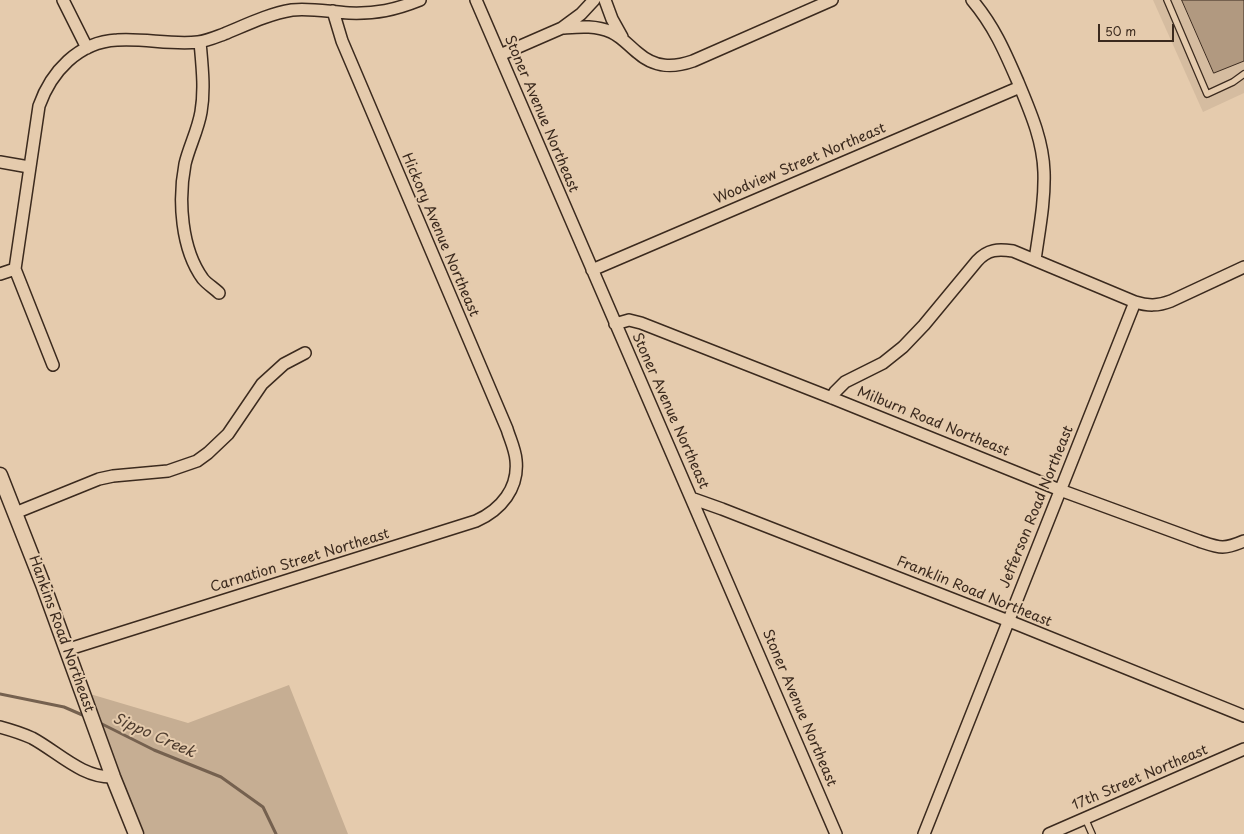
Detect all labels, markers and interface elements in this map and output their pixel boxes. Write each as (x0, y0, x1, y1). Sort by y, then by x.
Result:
scale bar (1100, 16, 1176, 42)
text: 50 m (1105, 22, 1136, 40)
street label: Stoner Avenue Northeast (500, 33, 582, 195)
street label: Woodview Street Northeast (712, 120, 888, 208)
street label: Hickory Avenue Northeast (398, 151, 482, 319)
street label: Stoner Avenue Northeast (628, 330, 712, 492)
street label: Milburn Road Northeast (855, 384, 1011, 460)
street label: Jefferson Road Northeast (997, 423, 1077, 591)
street label: Carnation Street Northeast (208, 526, 392, 596)
street label: Hankins Road Northeast (25, 553, 97, 715)
street label: Franklin Road Northeast (894, 553, 1054, 631)
street label: Stoner Avenue Northeast (758, 627, 840, 789)
water label: Sippo Creek (110, 710, 198, 762)
street label: 17th Street Northeast (1070, 742, 1210, 814)

